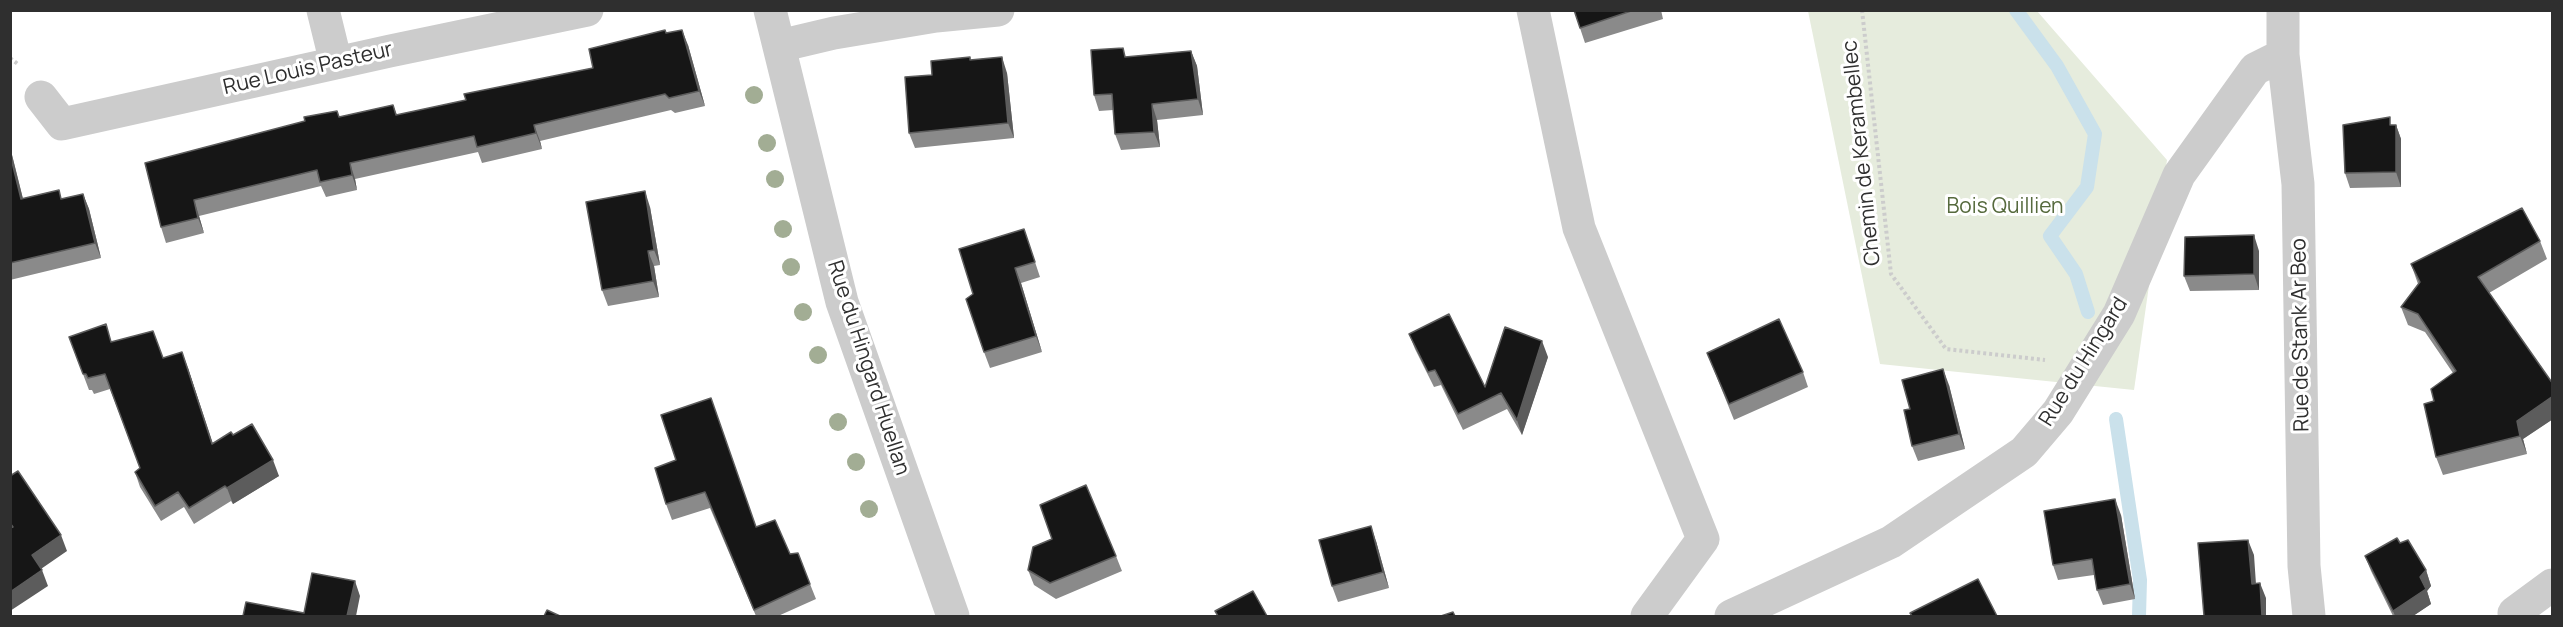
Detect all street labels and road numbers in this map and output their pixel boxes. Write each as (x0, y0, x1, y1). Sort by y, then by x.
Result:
street label: Rue Louis Pasteur (221, 37, 395, 101)
street label: Chemin de Kerambellec (1838, 39, 1886, 267)
street label: Rue de Stank Ar Beo (2287, 238, 2315, 432)
street label: Rue du Hingard Huellan (821, 257, 915, 479)
street label: Rue du Hingard (2034, 293, 2134, 431)

